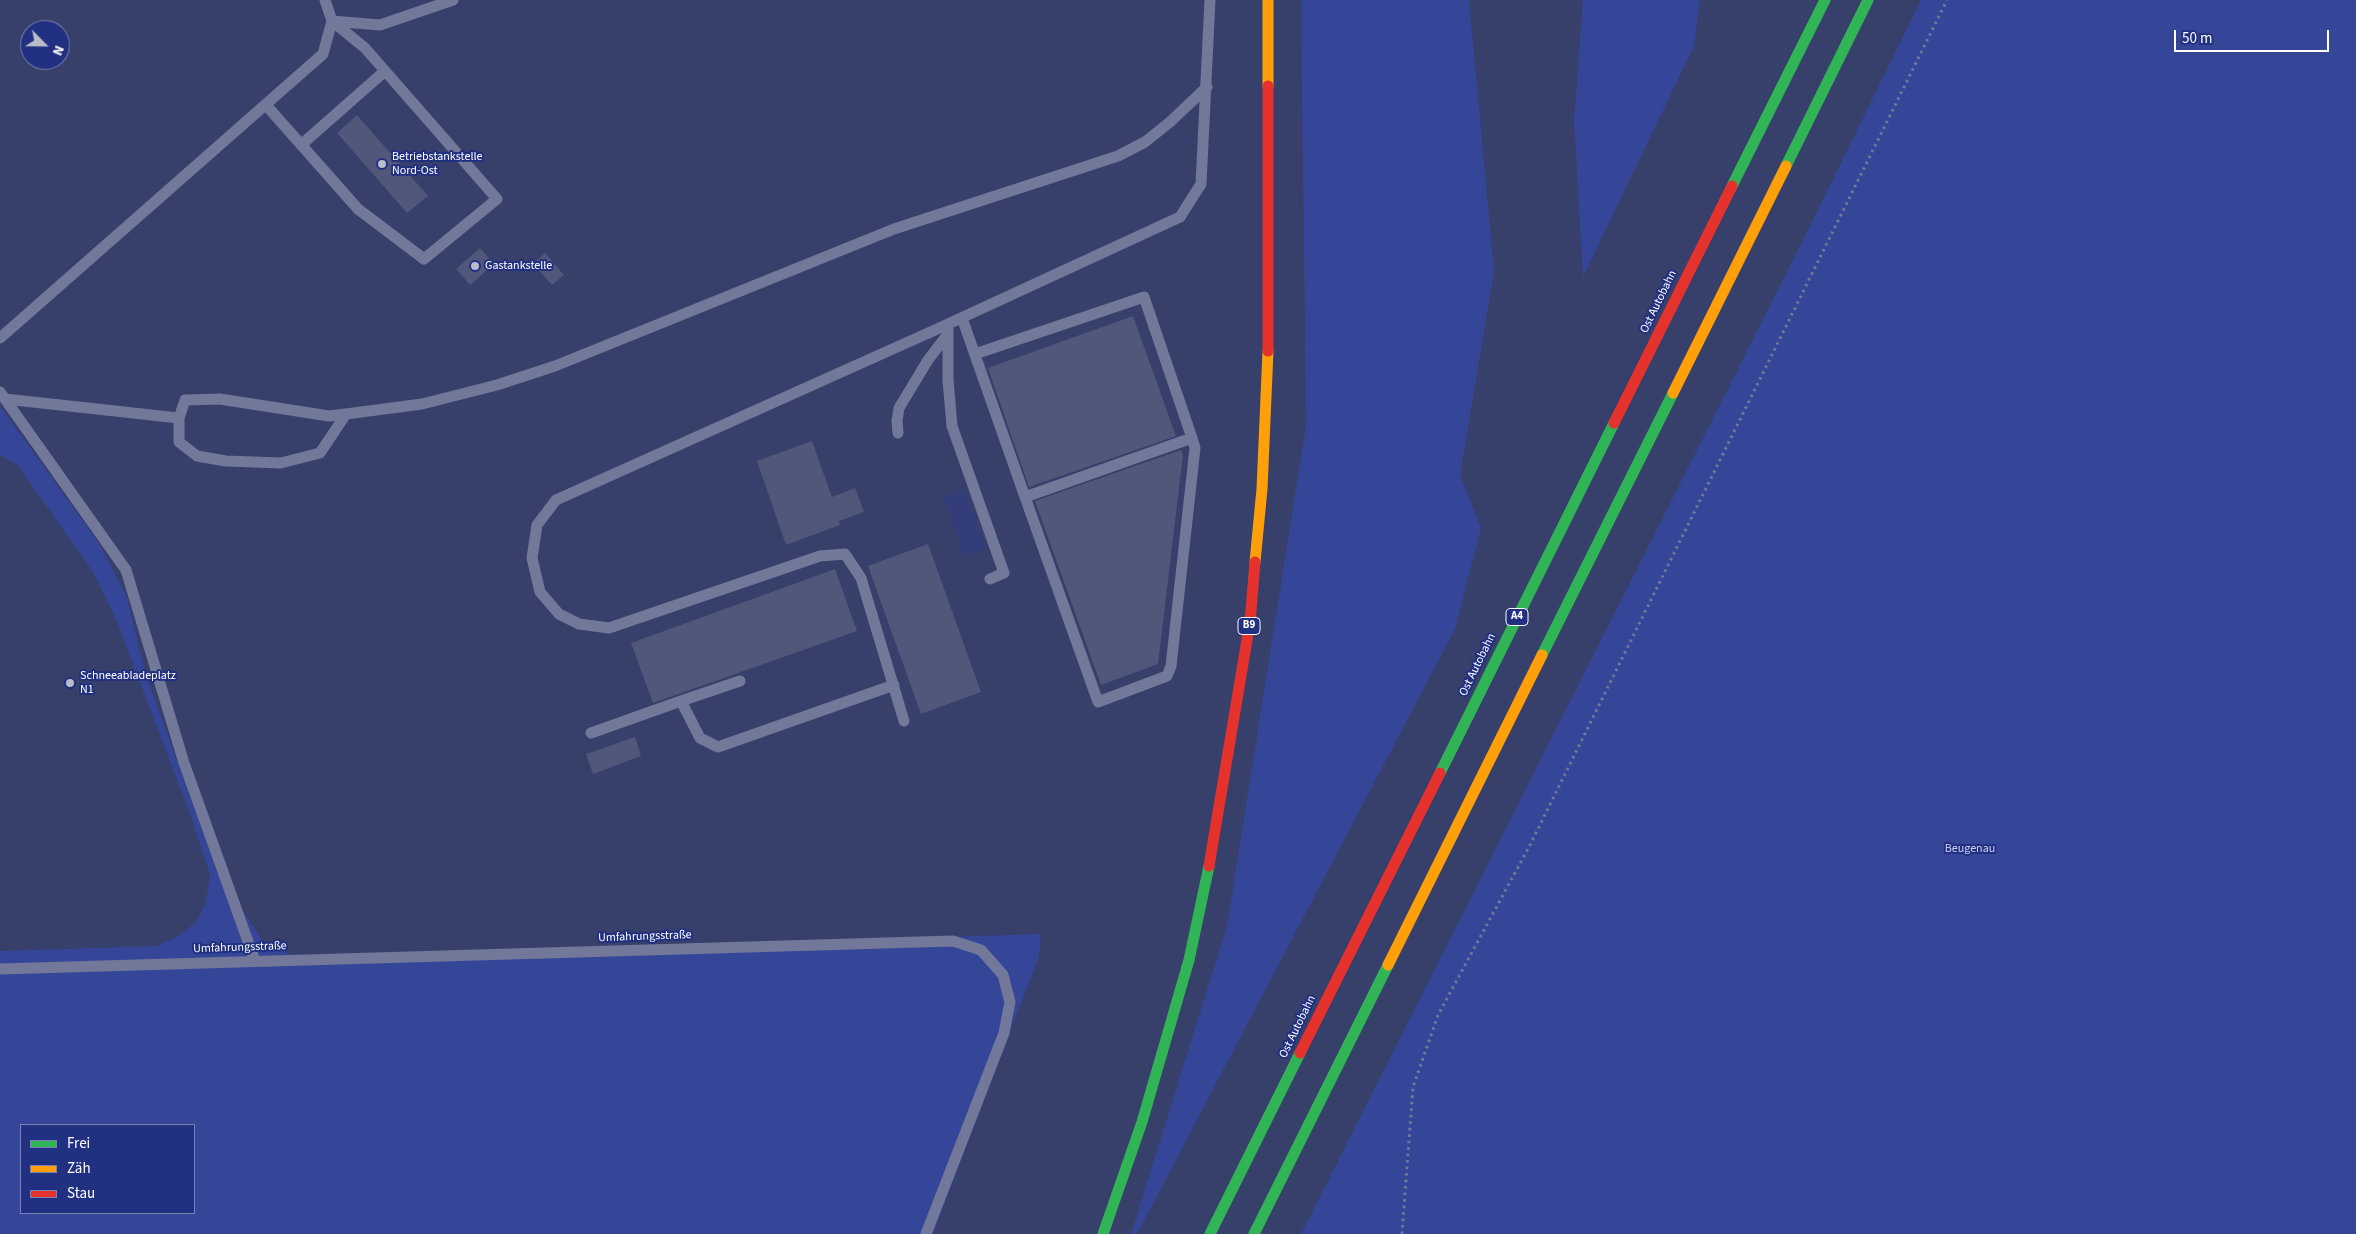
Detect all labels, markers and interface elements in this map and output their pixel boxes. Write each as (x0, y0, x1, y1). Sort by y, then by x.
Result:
north arrow (20, 20, 70, 70)
scale bar (2176, 20, 2331, 52)
text: 50 m (2182, 28, 2212, 49)
text: N (47, 42, 69, 59)
place label: Betriebstankstelle Nord-Ost (392, 150, 482, 178)
marker: Betriebstankstelle Nord-Ost (376, 158, 388, 170)
place label: Gastankstelle (485, 259, 552, 273)
marker: Gastankstelle (469, 260, 481, 272)
street label: Ost Autobahn (1638, 268, 1680, 336)
road number: A4 (1506, 608, 1528, 626)
road number: B9 (1238, 618, 1260, 634)
street label: Ost Autobahn (1457, 631, 1499, 699)
place label: Schneeabladeplatz N1 (80, 669, 176, 697)
marker: Schneeabladeplatz N1 (64, 677, 76, 689)
park label: Beugenau (1945, 842, 1995, 856)
street label: Umfahrungsstraße (598, 928, 692, 946)
street label: Umfahrungsstraße (193, 939, 287, 957)
street label: Ost Autobahn (1277, 993, 1319, 1061)
legend (20, 1124, 195, 1214)
text: Frei (67, 1133, 90, 1154)
text: Zäh (67, 1158, 91, 1179)
text: Stau (67, 1183, 95, 1204)

